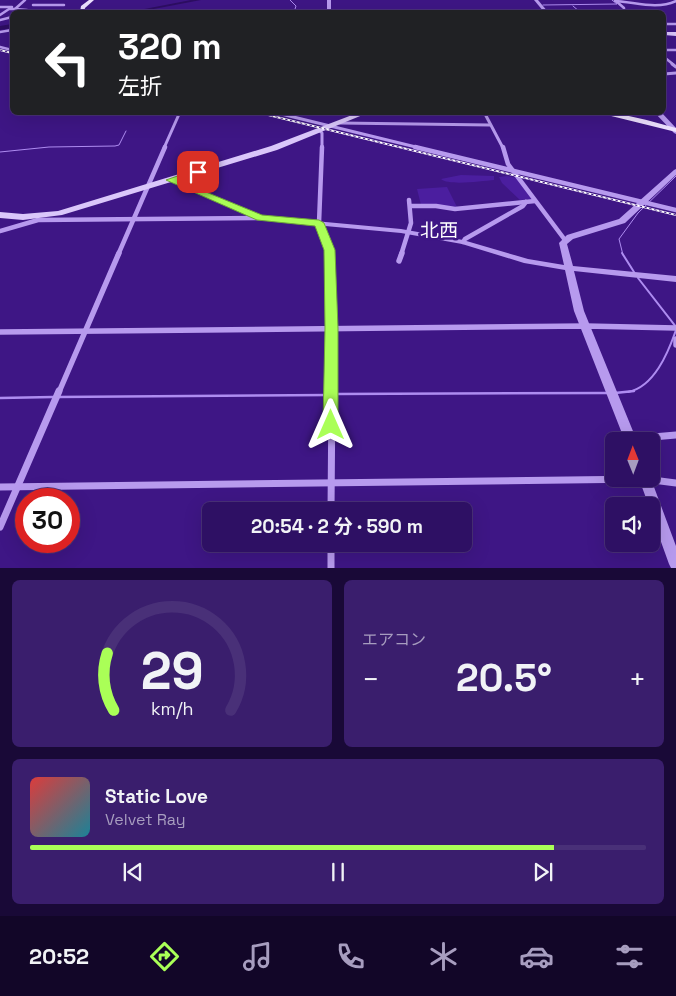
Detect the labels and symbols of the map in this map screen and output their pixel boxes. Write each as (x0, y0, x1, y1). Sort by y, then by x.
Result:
pin (177, 151, 219, 193)
district label: 北西 (420, 218, 458, 243)
position arrow (304, 398, 356, 450)
north arrow (605, 432, 660, 488)
speed limit sign: 30 (15, 488, 80, 553)

